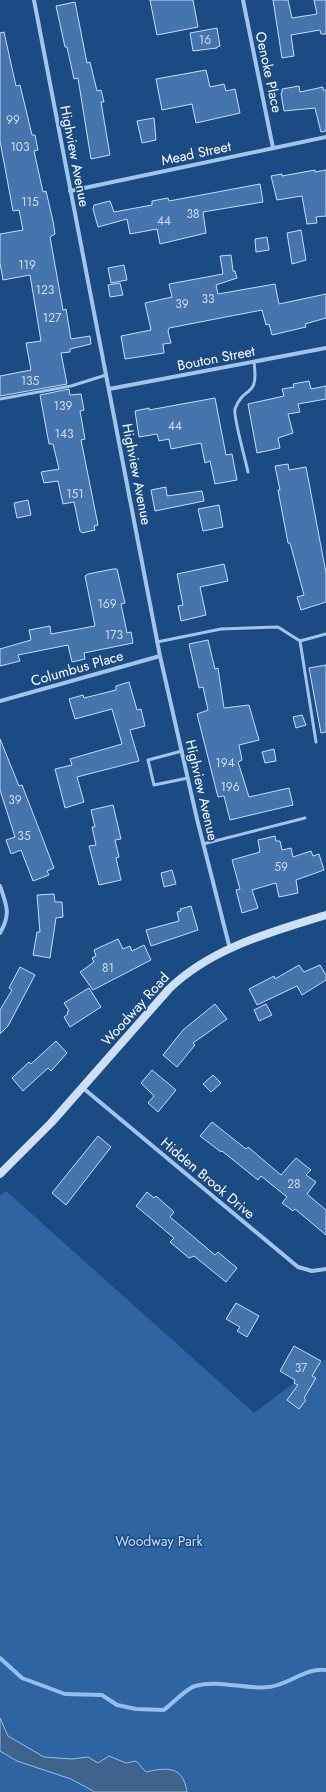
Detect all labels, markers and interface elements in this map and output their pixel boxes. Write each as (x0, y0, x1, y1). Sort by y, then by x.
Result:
street label: Oenoke Place (251, 30, 287, 114)
house number: 16 (199, 31, 211, 49)
street label: Highview Avenue (55, 104, 95, 208)
house number: 99 (6, 111, 20, 129)
street label: Mead Street (159, 136, 233, 170)
house number: 103 (10, 138, 30, 156)
house number: 115 (21, 193, 39, 211)
house number: 38 (186, 205, 200, 223)
house number: 44 (157, 212, 171, 230)
house number: 119 (18, 256, 36, 274)
house number: 123 (36, 281, 55, 299)
house number: 33 (201, 290, 215, 308)
house number: 39 (175, 295, 189, 313)
house number: 127 (43, 309, 62, 327)
street label: Bouton Street (175, 341, 257, 375)
house number: 135 (21, 372, 40, 390)
house number: 139 (54, 397, 73, 415)
house number: 44 (168, 417, 182, 435)
street label: Highview Avenue (117, 422, 157, 526)
house number: 143 (55, 425, 74, 443)
house number: 151 (66, 485, 84, 503)
house number: 169 (97, 595, 117, 613)
house number: 173 (105, 626, 124, 644)
street label: Columbus Place (28, 645, 126, 691)
street label: Highview Avenue (181, 738, 223, 842)
house number: 194 (215, 754, 235, 772)
house number: 196 (220, 778, 240, 796)
house number: 39 (8, 791, 22, 809)
house number: 35 (17, 827, 31, 845)
house number: 59 (274, 858, 288, 876)
house number: 81 (102, 959, 114, 977)
street label: Woodway Road (97, 968, 173, 1050)
street label: Hidden Brook Drive (157, 1133, 259, 1223)
house number: 28 (287, 1175, 301, 1193)
house number: 37 (295, 1359, 308, 1377)
park label: Woodway Park (115, 1531, 204, 1551)

